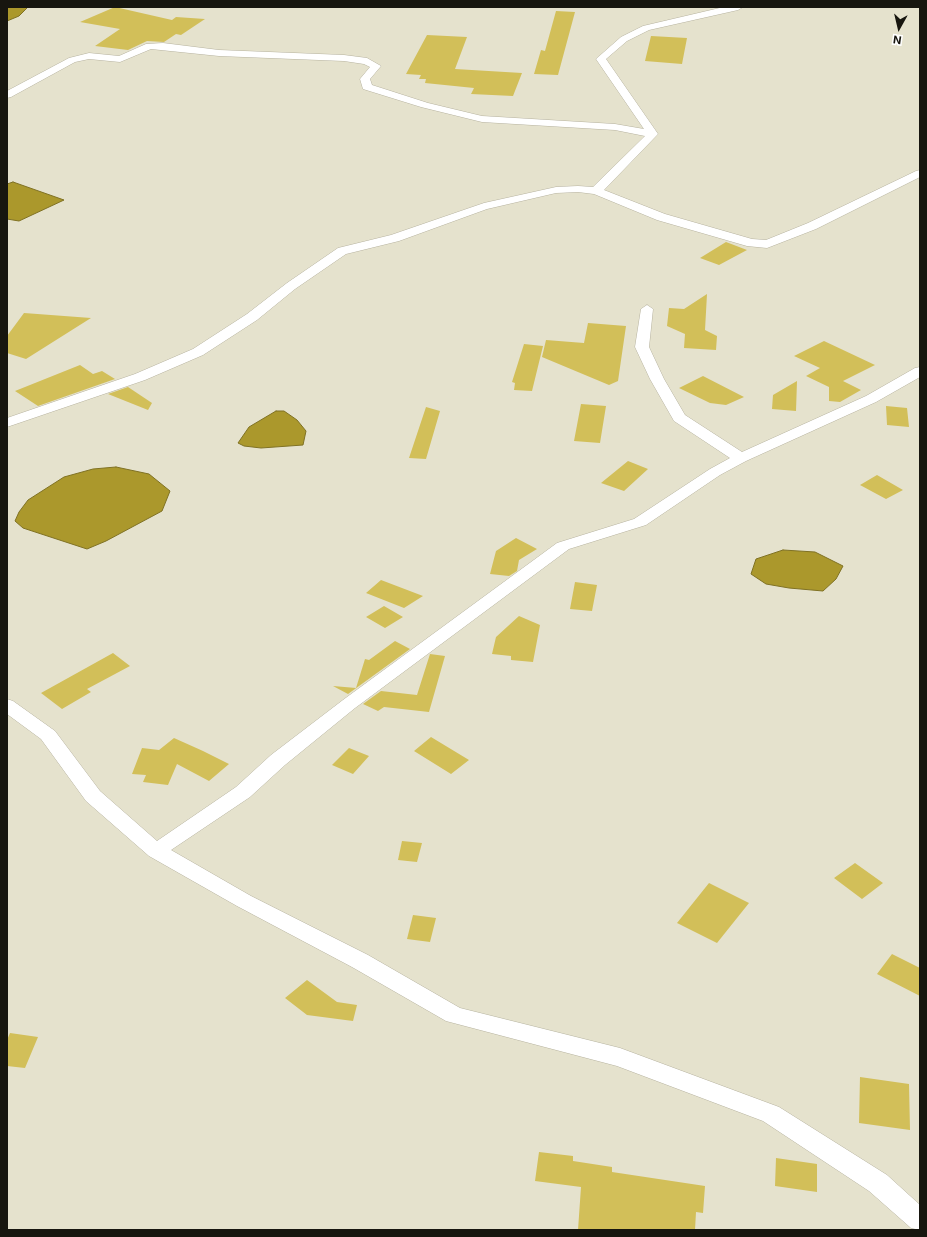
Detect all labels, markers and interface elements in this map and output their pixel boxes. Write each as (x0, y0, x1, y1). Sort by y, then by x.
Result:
north arrow (879, 8, 919, 48)
text: N (892, 32, 902, 47)

